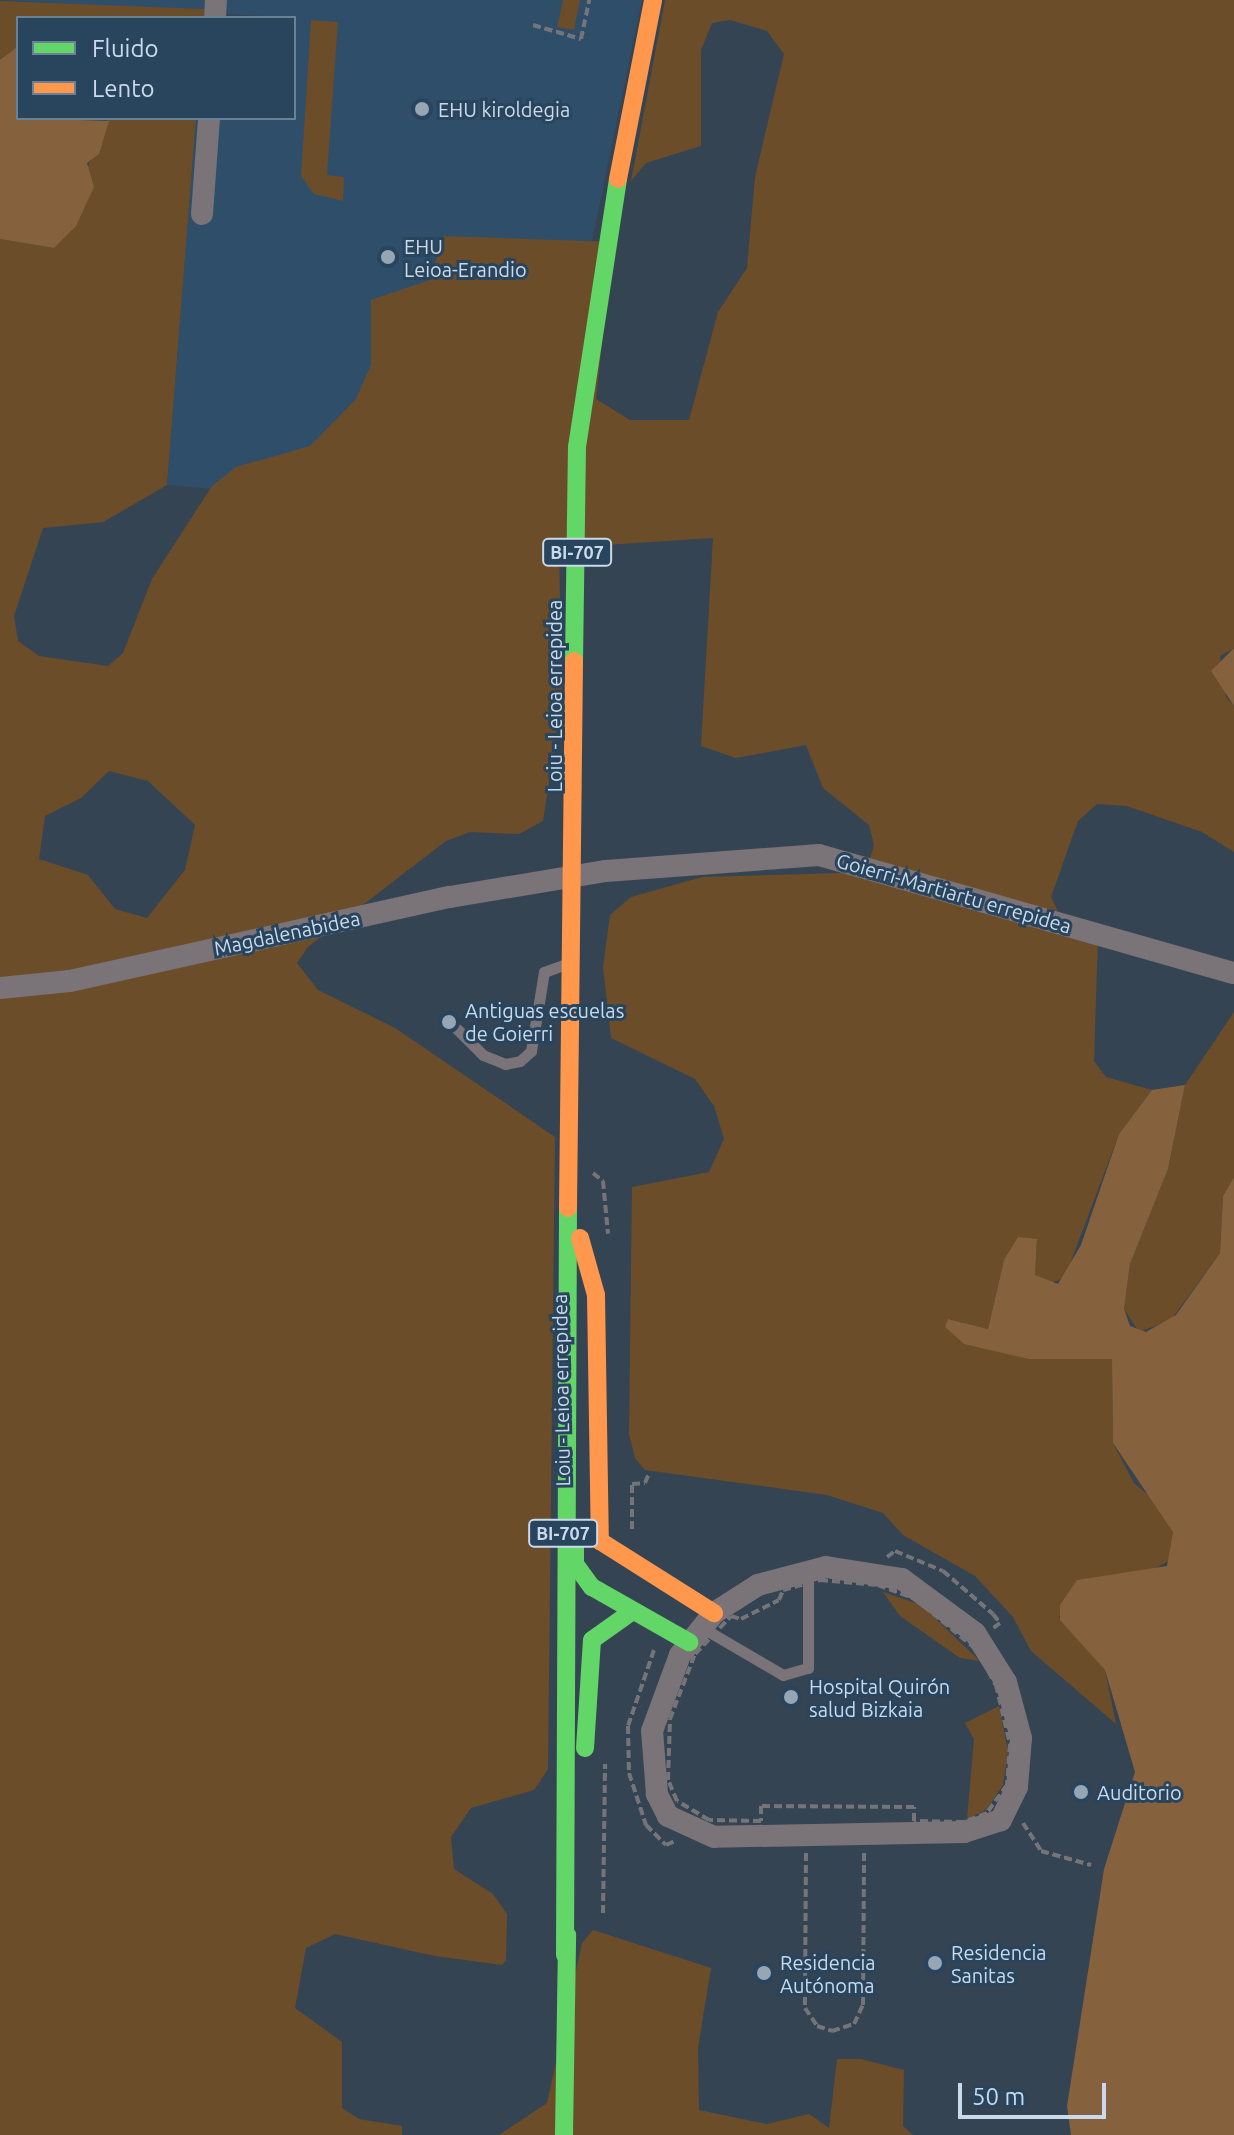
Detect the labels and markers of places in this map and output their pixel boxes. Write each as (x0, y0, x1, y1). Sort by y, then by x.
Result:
place label: EHU kiroldegia (438, 97, 570, 121)
marker: EHU kiroldegia (413, 100, 431, 118)
place label: EHU Leioa-Erandio (404, 234, 527, 281)
marker: EHU Leioa-Erandio (379, 248, 397, 266)
place label: Antiguas escuelas de Goierri (465, 998, 624, 1045)
marker: Antiguas escuelas de Goierri (440, 1013, 458, 1031)
place label: Hospital Quirón salud Bizkaia (809, 1674, 950, 1721)
marker: Hospital Quirón salud Bizkaia (780, 1686, 802, 1708)
place label: Auditorio (1097, 1780, 1182, 1804)
marker: Auditorio (1072, 1783, 1090, 1801)
place label: Residencia Sanitas (951, 1940, 1047, 1987)
place label: Residencia Autónoma (780, 1950, 876, 1997)
marker: Residencia Sanitas (926, 1954, 944, 1972)
marker: Residencia Autónoma (755, 1964, 773, 1982)

